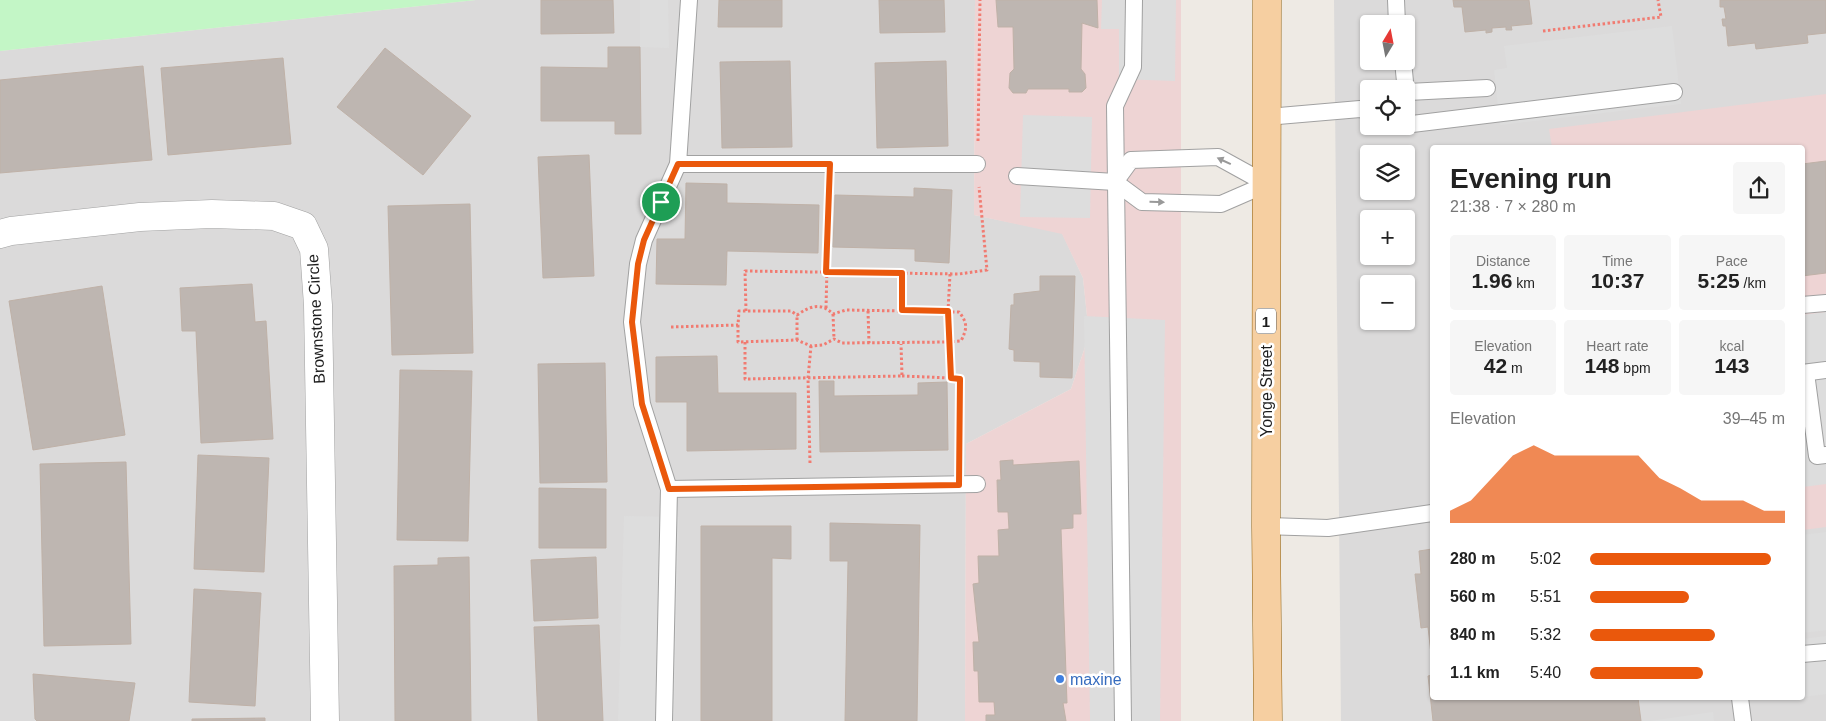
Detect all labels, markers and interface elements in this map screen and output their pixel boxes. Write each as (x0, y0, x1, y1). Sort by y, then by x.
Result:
north arrow (1360, 15, 1415, 70)
map controls (1360, 15, 1415, 330)
button: locate (1360, 80, 1415, 135)
button: layers (1360, 145, 1415, 200)
one-way arrow (1217, 157, 1231, 165)
button: share (1733, 162, 1785, 214)
text: Evening run (1450, 163, 1612, 194)
pin (640, 181, 682, 223)
icon: arrive (647, 188, 675, 216)
one-way arrow (1149, 198, 1165, 206)
text: 21:38 · 7 × 280 m (1450, 198, 1576, 215)
button: + (1360, 210, 1415, 265)
text: Distance (1476, 253, 1530, 269)
text: Time (1602, 253, 1633, 269)
text: Pace (1716, 253, 1748, 269)
street label: Brownstone Circle (304, 254, 328, 384)
text: 1.96 (1471, 269, 1512, 292)
text: 10:37 (1591, 269, 1644, 292)
text: 5:25 (1698, 269, 1740, 292)
button: − (1360, 275, 1415, 330)
text: km (1512, 275, 1535, 291)
text: /km (1740, 275, 1766, 291)
road number: 1 (1256, 308, 1276, 334)
text: Elevation (1474, 338, 1532, 354)
text: Heart rate (1586, 338, 1649, 354)
text: kcal (1719, 338, 1744, 354)
street label: Yonge Street (1258, 344, 1275, 437)
text: 42 (1484, 354, 1507, 377)
text: 148 (1584, 354, 1619, 377)
text: 143 (1714, 354, 1749, 377)
text: m (1507, 360, 1523, 376)
text: bpm (1619, 360, 1651, 376)
text: Elevation (1450, 410, 1516, 427)
text: 39–45 m (1723, 410, 1785, 427)
text: 280 m (1450, 550, 1495, 567)
text: 5:02 (1530, 550, 1561, 567)
text: 560 m (1450, 588, 1495, 605)
text: 5:51 (1530, 588, 1561, 605)
text: 840 m (1450, 626, 1495, 643)
text: 5:32 (1530, 626, 1561, 643)
text: 1.1 km (1450, 664, 1500, 681)
text: 5:40 (1530, 664, 1561, 681)
place label: maxine (1070, 671, 1122, 688)
marker: maxine (1054, 673, 1066, 685)

